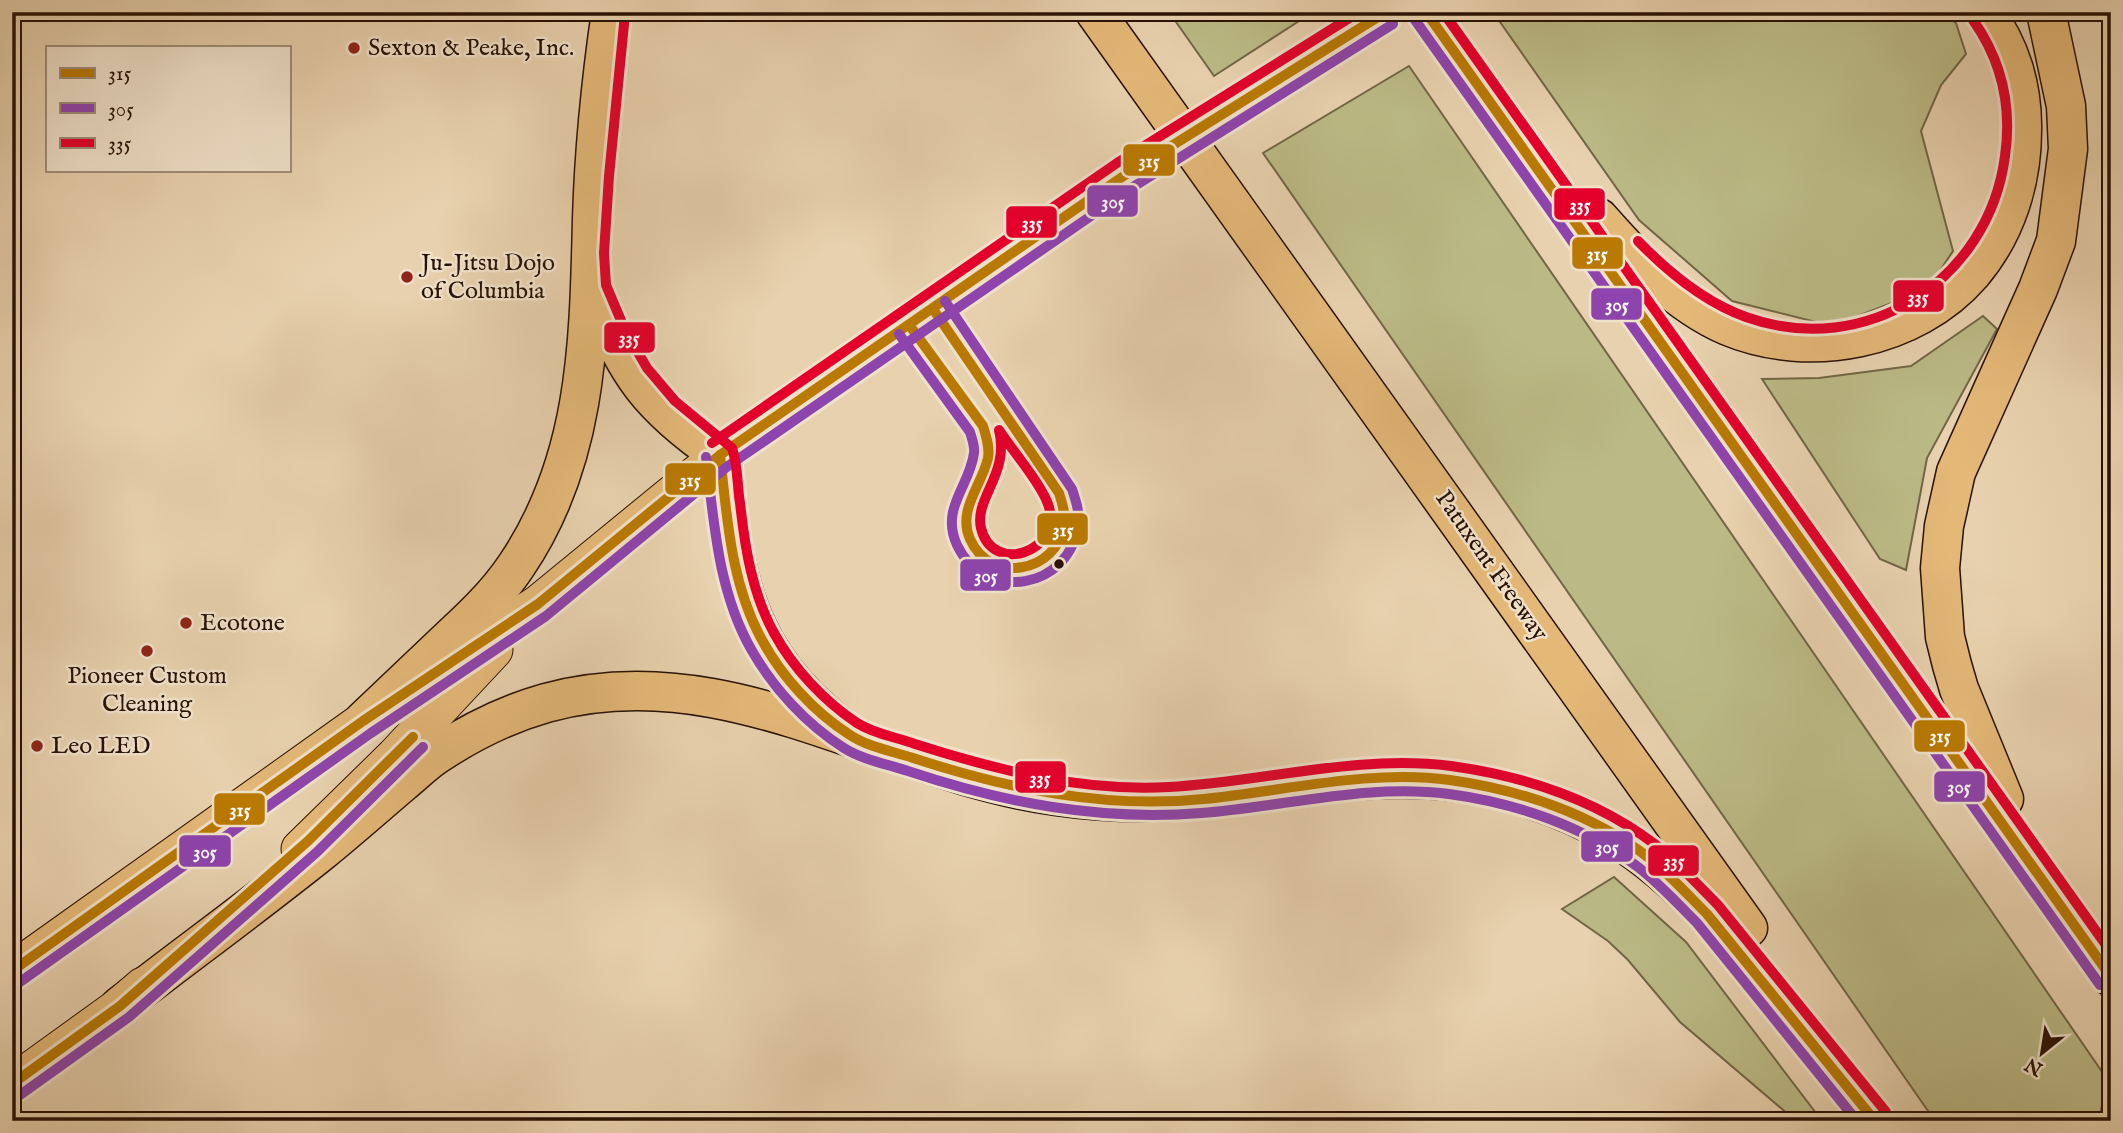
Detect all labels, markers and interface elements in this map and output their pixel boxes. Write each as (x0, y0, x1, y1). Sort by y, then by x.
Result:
place label: Sexton & Peake, Inc. (368, 33, 574, 64)
marker: Sexton & Peake, Inc. (346, 40, 362, 56)
legend (46, 46, 290, 172)
text: 315 (108, 61, 132, 88)
text: 305 (108, 97, 134, 124)
text: 335 (108, 131, 132, 158)
line badge: 315 (1122, 143, 1176, 177)
text: 315 (1138, 150, 1160, 174)
line badge: 305 (1086, 184, 1139, 218)
line badge: 335 (1553, 187, 1606, 221)
text: 305 (1101, 191, 1125, 215)
text: 335 (1569, 194, 1591, 218)
line badge: 335 (1005, 205, 1058, 239)
text: 335 (1021, 212, 1043, 236)
line badge: 315 (1571, 236, 1624, 270)
text: 315 (1586, 243, 1608, 267)
place label: Ju-Jitsu Dojo of Columbia (418, 248, 555, 307)
marker: Ju-Jitsu Dojo of Columbia (399, 269, 415, 285)
line badge: 335 (1892, 279, 1945, 313)
text: 335 (1907, 286, 1929, 310)
line badge: 305 (1590, 287, 1643, 321)
text: 305 (1605, 294, 1629, 318)
line badge: 335 (603, 321, 656, 354)
text: 335 (618, 327, 640, 351)
line badge: 315 (664, 462, 717, 496)
text: 315 (679, 469, 701, 493)
street label: Patuxent Freeway (1428, 485, 1555, 648)
line badge: 315 (1036, 512, 1089, 546)
text: 315 (1052, 519, 1074, 543)
unlabelled marker (1052, 557, 1066, 571)
line badge: 305 (959, 558, 1012, 592)
text: 305 (974, 565, 998, 589)
place label: Ecotone (200, 608, 285, 639)
marker: Ecotone (178, 615, 194, 631)
marker: Pioneer Custom Cleaning (139, 643, 155, 659)
place label: Pioneer Custom Cleaning (67, 661, 227, 720)
line badge: 315 (1913, 719, 1966, 753)
text: 315 (1929, 725, 1951, 749)
place label: Leo LED (51, 731, 150, 762)
marker: Leo LED (29, 738, 45, 754)
line badge: 335 (1014, 760, 1067, 794)
text: 335 (1029, 767, 1051, 791)
line badge: 305 (1933, 770, 1986, 803)
text: 305 (1947, 776, 1971, 800)
line badge: 315 (213, 792, 266, 826)
text: 315 (229, 799, 251, 823)
line badge: 305 (1580, 830, 1634, 863)
line badge: 305 (178, 834, 232, 868)
text: 305 (1595, 836, 1619, 860)
text: 305 (193, 841, 217, 865)
line badge: 335 (1647, 844, 1700, 877)
text: 335 (1663, 850, 1685, 874)
north arrow (2008, 1018, 2078, 1088)
text: N (2021, 1051, 2048, 1081)

